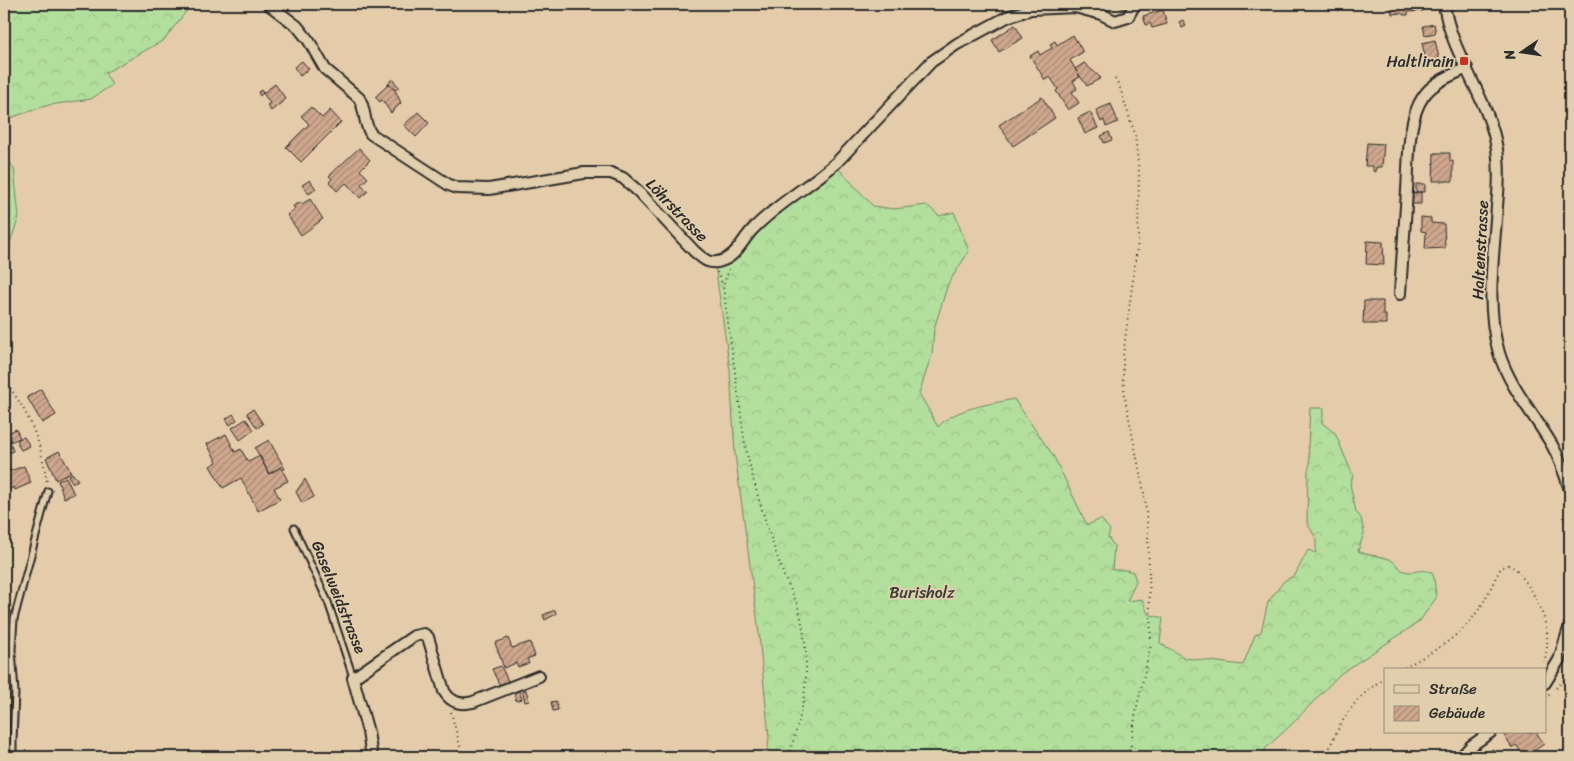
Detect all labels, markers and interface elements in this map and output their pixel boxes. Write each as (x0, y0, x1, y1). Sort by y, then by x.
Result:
north arrow (1496, 28, 1546, 78)
place label: Haltlirain (1386, 47, 1454, 76)
text: N (1496, 47, 1523, 63)
marker: Haltlirain (1458, 55, 1470, 67)
street label: Löhrstrasse (639, 171, 715, 249)
street label: Haltenstrasse (1463, 199, 1497, 301)
street label: Gaselweidstrasse (303, 536, 375, 658)
park label: Burisholz (889, 578, 955, 607)
legend (1384, 668, 1546, 734)
text: Straße (1429, 676, 1477, 702)
text: Gebäude (1429, 700, 1485, 726)

